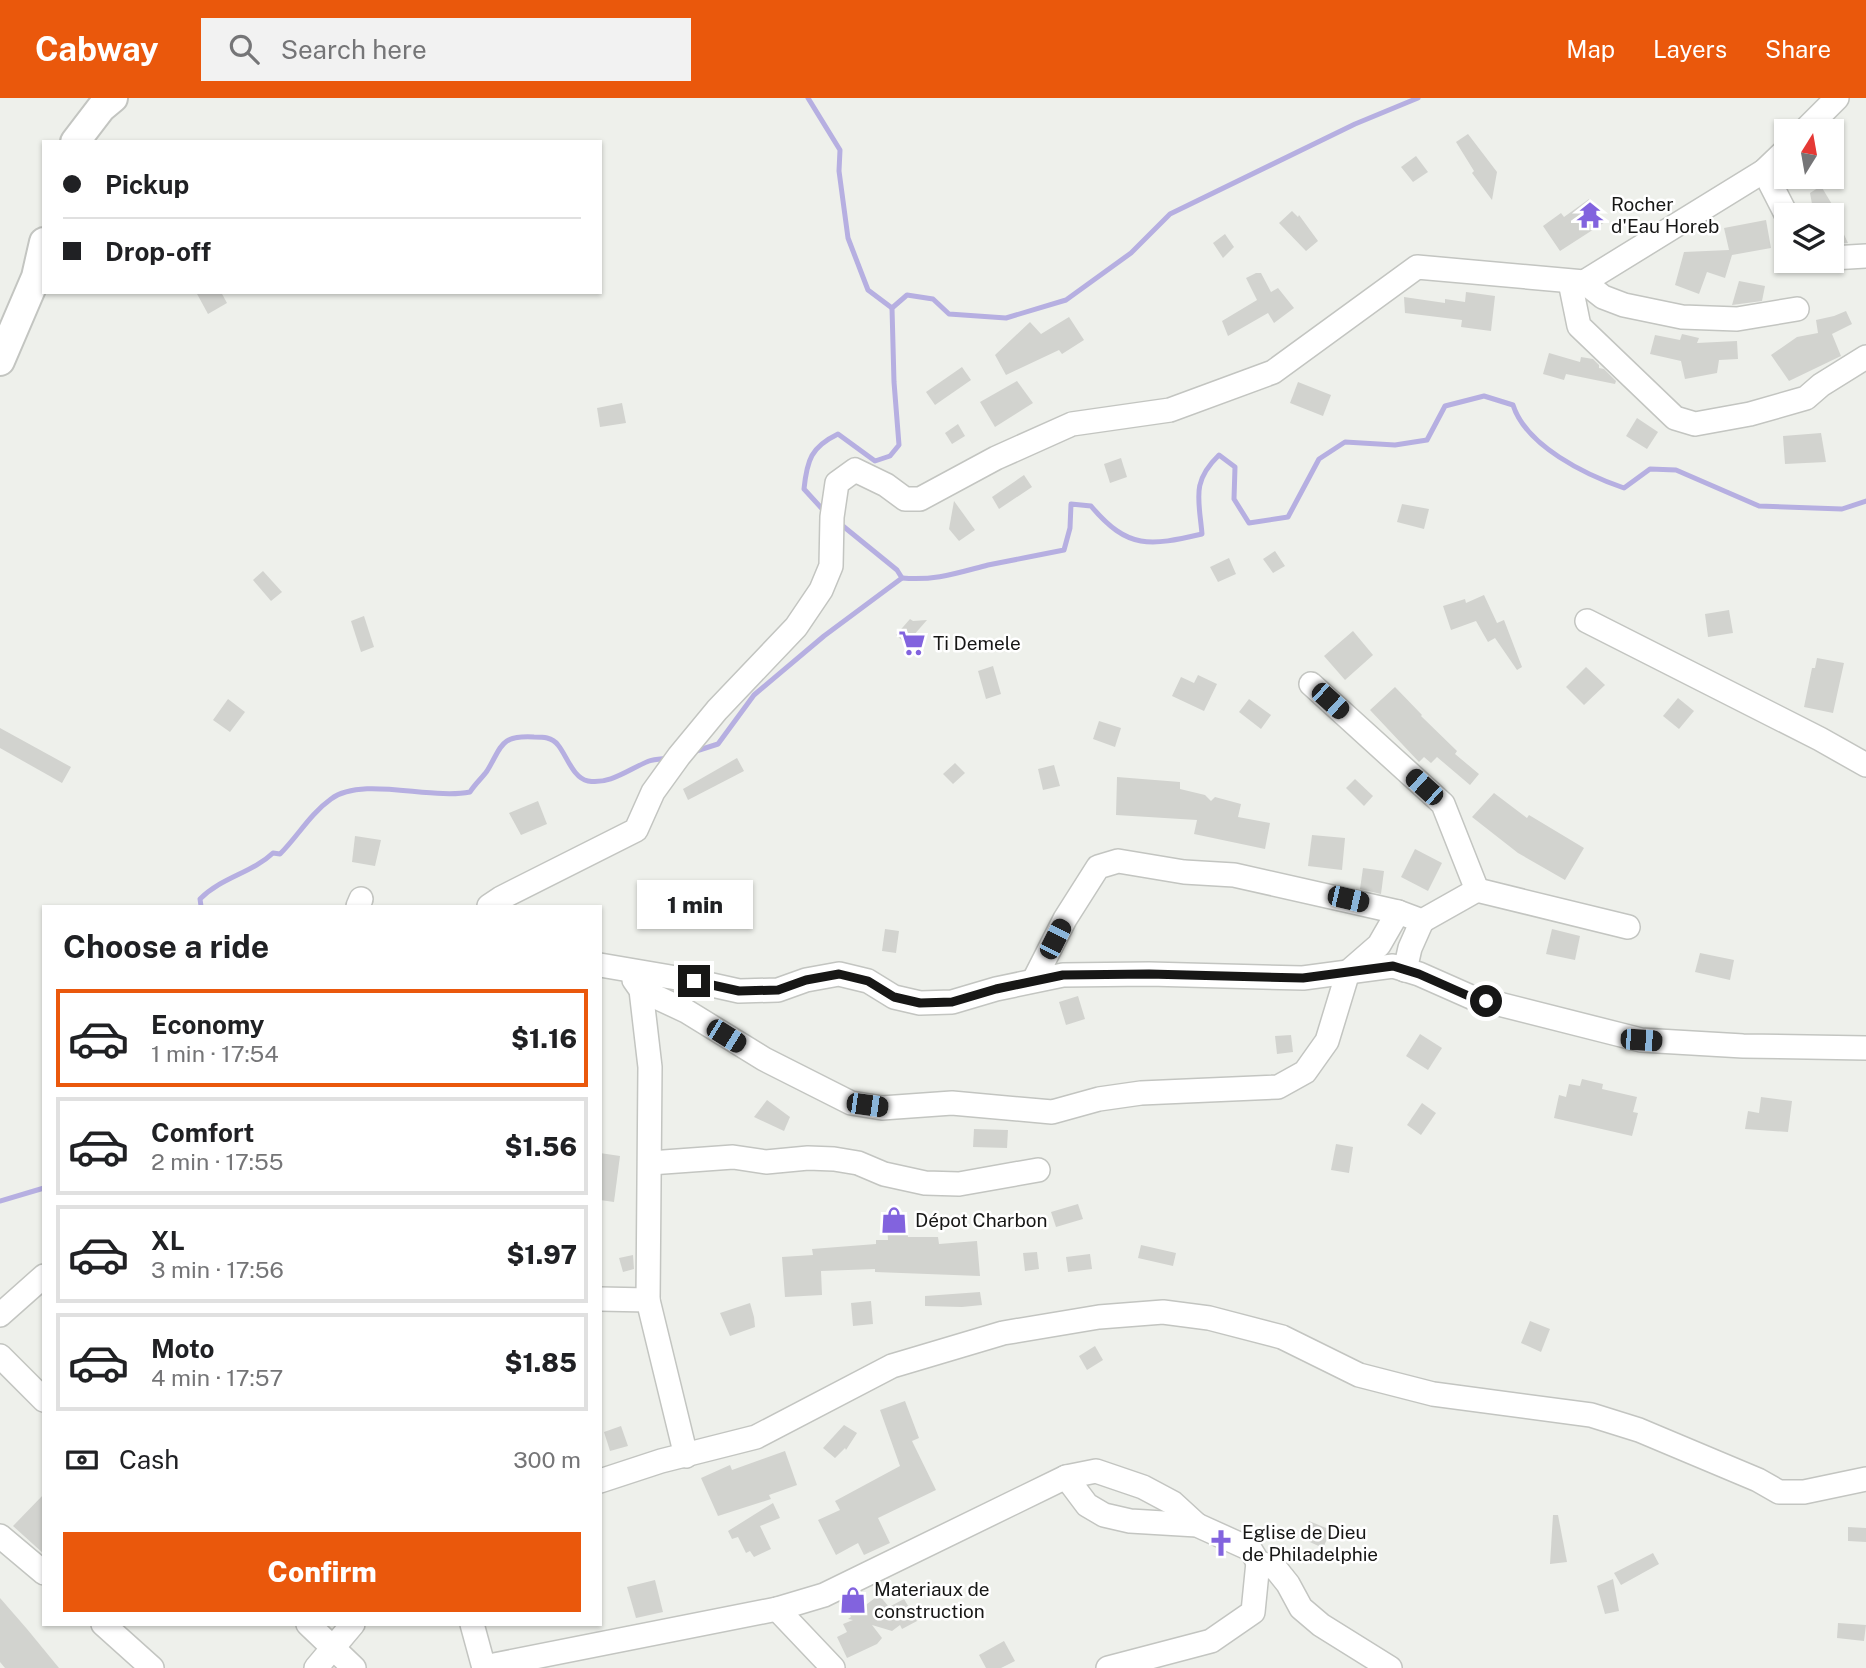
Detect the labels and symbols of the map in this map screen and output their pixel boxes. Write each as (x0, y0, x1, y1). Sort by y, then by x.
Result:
north arrow (1774, 119, 1844, 189)
place label: Rocher d'Eau Horeb (1611, 193, 1719, 237)
temple icon: Rocher d'Eau Horeb (1575, 200, 1605, 230)
supermarket icon: Ti Demele (897, 628, 927, 658)
place label: Ti Demele (933, 632, 1021, 654)
car (1308, 679, 1353, 723)
car (1402, 765, 1447, 809)
callout: 1 min (636, 880, 752, 928)
car (1326, 884, 1371, 914)
car (1037, 916, 1074, 962)
route end (678, 965, 710, 997)
route start (1470, 985, 1502, 1017)
car (703, 1016, 750, 1056)
car (1620, 1028, 1663, 1052)
car (845, 1092, 890, 1118)
shop icon: Dépot Charbon (879, 1205, 909, 1235)
place label: Dépot Charbon (915, 1209, 1048, 1231)
place label: Eglise de Dieu de Philadelphie (1242, 1521, 1378, 1565)
church icon: Eglise de Dieu de Philadelphie (1206, 1528, 1236, 1558)
place label: Materiaux de construction (874, 1578, 990, 1622)
shop icon: Materiaux de construction (838, 1585, 868, 1615)

